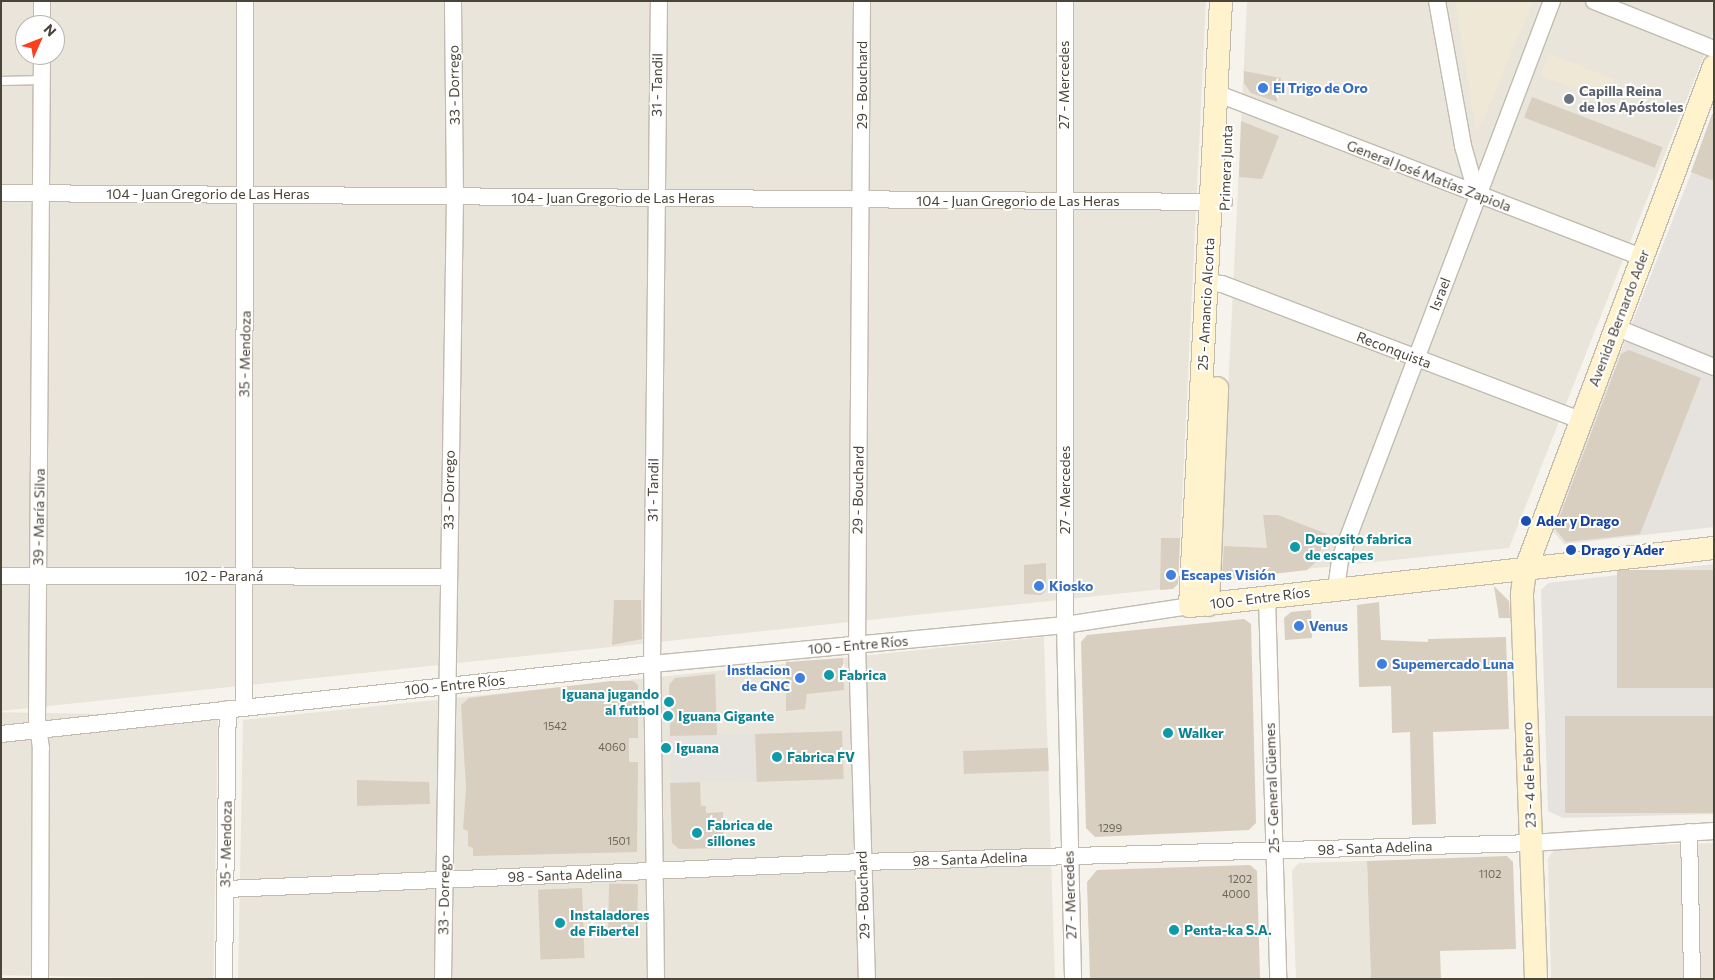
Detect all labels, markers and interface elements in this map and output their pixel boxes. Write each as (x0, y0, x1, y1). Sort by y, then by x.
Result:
north arrow (15, 15, 65, 65)
text: N (41, 20, 60, 40)
street label: 29 - Bouchard (854, 41, 870, 129)
street label: 27 - Mercedes (1056, 41, 1072, 129)
street label: 33 - Dorrego (445, 45, 463, 125)
street label: 31 - Tandil (648, 53, 666, 117)
place label: El Trigo de Oro (1273, 80, 1368, 96)
marker: El Trigo de Oro (1257, 82, 1269, 94)
place label: Capilla Reina de los Apóstoles (1579, 83, 1683, 115)
marker: Capilla Reina de los Apóstoles (1563, 93, 1575, 105)
street label: Primera Junta (1216, 125, 1236, 211)
street label: General José Matías Zapiola (1344, 137, 1514, 215)
street label: 104 - Juan Gregorio de Las Heras (106, 186, 310, 202)
street label: 104 - Juan Gregorio de Las Heras (511, 190, 715, 206)
street label: 104 - Juan Gregorio de Las Heras (916, 193, 1120, 209)
street label: 25 - Amancio Alcorta (1194, 237, 1218, 371)
street label: Avenida Bernardo Ader (1585, 247, 1653, 389)
street label: Israel (1426, 275, 1454, 313)
street label: 35 - Mendoza (236, 310, 254, 398)
street label: Reconquista (1354, 328, 1434, 372)
street label: 29 - Bouchard (849, 446, 867, 534)
street label: 27 - Mercedes (1057, 446, 1073, 534)
street label: 33 - Dorrego (440, 450, 458, 530)
street label: 31 - Tandil (644, 458, 662, 522)
street label: 39 - María Silva (30, 468, 48, 566)
place label: Ader y Drago (1536, 513, 1619, 529)
marker: Ader y Drago (1520, 515, 1532, 527)
place label: Deposito fabrica de escapes (1305, 531, 1412, 564)
marker: Deposito fabrica de escapes (1289, 541, 1301, 553)
place label: Drago y Ader (1581, 542, 1664, 558)
marker: Drago y Ader (1565, 544, 1577, 556)
place label: Escapes Visión (1181, 567, 1276, 583)
street label: 102 - Paraná (185, 568, 263, 584)
marker: Escapes Visión (1165, 569, 1177, 581)
place label: Kiosko (1049, 578, 1093, 594)
marker: Kiosko (1033, 580, 1045, 592)
street label: 100 - Entre Ríos (1209, 584, 1311, 612)
place label: Venus (1309, 618, 1348, 634)
marker: Venus (1293, 620, 1305, 632)
street label: 100 - Entre Ríos (807, 632, 909, 658)
place label: Supemercado Luna (1392, 656, 1514, 672)
marker: Supemercado Luna (1376, 658, 1388, 670)
place label: Instlacion de GNC (727, 662, 790, 694)
place label: Fabrica (839, 667, 886, 683)
marker: Fabrica (823, 669, 835, 681)
street label: 100 - Entre Ríos (404, 671, 506, 699)
marker: Instlacion de GNC (794, 672, 806, 684)
place label: Iguana jugando al futbol (562, 686, 659, 719)
marker: Iguana jugando al futbol (663, 696, 675, 708)
place label: Iguana Gigante (678, 708, 774, 724)
marker: Iguana Gigante (662, 710, 674, 722)
house number: 1542 (543, 719, 567, 733)
street label: 25 - General Güemes (1261, 722, 1283, 854)
street label: 23 - 4 de Febrero (1519, 722, 1539, 828)
place label: Walker (1178, 725, 1224, 741)
marker: Walker (1162, 727, 1174, 739)
house number: 4060 (598, 740, 626, 754)
place label: Iguana (676, 740, 719, 756)
marker: Iguana (660, 742, 672, 754)
place label: Fabrica FV (787, 749, 855, 765)
marker: Fabrica FV (771, 751, 783, 763)
street label: 35 - Mendoza (217, 800, 235, 888)
place label: Fabrica de sillones (707, 817, 773, 850)
house number: 1299 (1098, 821, 1122, 835)
marker: Fabrica de sillones (691, 827, 703, 839)
house number: 1501 (608, 834, 630, 848)
street label: 98 - Santa Adelina (1317, 838, 1433, 858)
street label: 98 - Santa Adelina (912, 849, 1028, 869)
street label: 27 - Mercedes (1060, 850, 1080, 940)
street label: 29 - Bouchard (853, 851, 873, 939)
street label: 33 - Dorrego (435, 855, 453, 935)
street label: 98 - Santa Adelina (507, 865, 623, 885)
house number: 1102 (1479, 867, 1501, 881)
house number: 1202 (1228, 872, 1252, 886)
house number: 4000 (1222, 887, 1250, 901)
place label: Instaladores de Fibertel (570, 907, 649, 940)
marker: Instaladores de Fibertel (554, 917, 566, 929)
place label: Penta-ka S.A. (1184, 922, 1272, 938)
marker: Penta-ka S.A. (1168, 924, 1180, 936)

